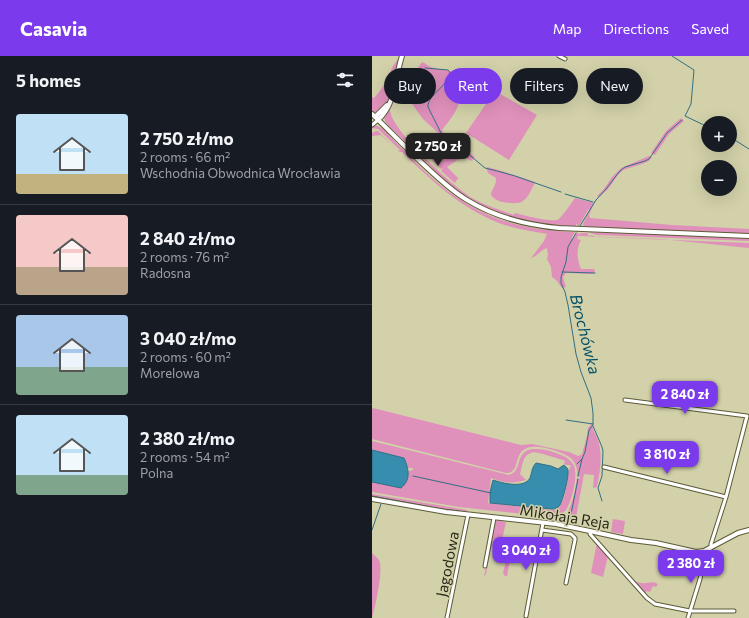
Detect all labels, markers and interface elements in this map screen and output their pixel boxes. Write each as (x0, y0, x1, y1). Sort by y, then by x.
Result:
text: Casavia (20, 17, 87, 40)
text: Map (553, 20, 582, 37)
text: Directions (604, 20, 669, 37)
text: Saved (691, 20, 729, 37)
chip: Buy (384, 68, 436, 104)
chip: Rent (444, 68, 502, 104)
chip: Filters (510, 68, 578, 104)
chip: New (586, 68, 643, 104)
icon: filters (334, 69, 356, 91)
text: 5 homes (16, 70, 81, 91)
map controls (701, 116, 737, 196)
button: + (701, 116, 737, 152)
text: 2 750 zł/mo (140, 128, 234, 149)
icon: home (48, 130, 96, 178)
pin: 2 750 zł (397, 133, 479, 167)
text: 2 750 zł (415, 138, 461, 154)
text: 2 rooms · 66 m² (140, 149, 230, 165)
button: − (701, 160, 737, 196)
text: Wschodnia Obwodnica Wrocławia (140, 165, 341, 181)
text: 2 840 zł/mo (140, 228, 235, 249)
icon: home (48, 231, 96, 279)
text: 2 rooms · 76 m² (140, 249, 229, 265)
text: Radosna (140, 265, 191, 281)
water label: Brochówka (567, 292, 605, 376)
text: 3 040 zł/mo (140, 328, 236, 349)
icon: home (48, 331, 96, 379)
text: 2 rooms · 60 m² (140, 349, 231, 365)
text: Morelowa (140, 365, 200, 381)
pin: 2 840 zł (644, 381, 726, 415)
text: 2 840 zł (661, 386, 709, 402)
text: 2 380 zł/mo (140, 428, 235, 449)
icon: home (48, 431, 96, 479)
pin: 3 810 zł (626, 441, 708, 475)
text: 3 810 zł (644, 446, 690, 462)
text: 2 rooms · 54 m² (140, 449, 230, 465)
text: Polna (140, 465, 173, 481)
street label: Mikołaja Reja (519, 500, 611, 532)
street label: Jagodowa (432, 530, 462, 598)
pin: 3 040 zł (485, 537, 567, 571)
text: 3 040 zł (501, 542, 551, 558)
pin: 2 380 zł (650, 550, 732, 584)
text: 2 380 zł (667, 555, 715, 571)

